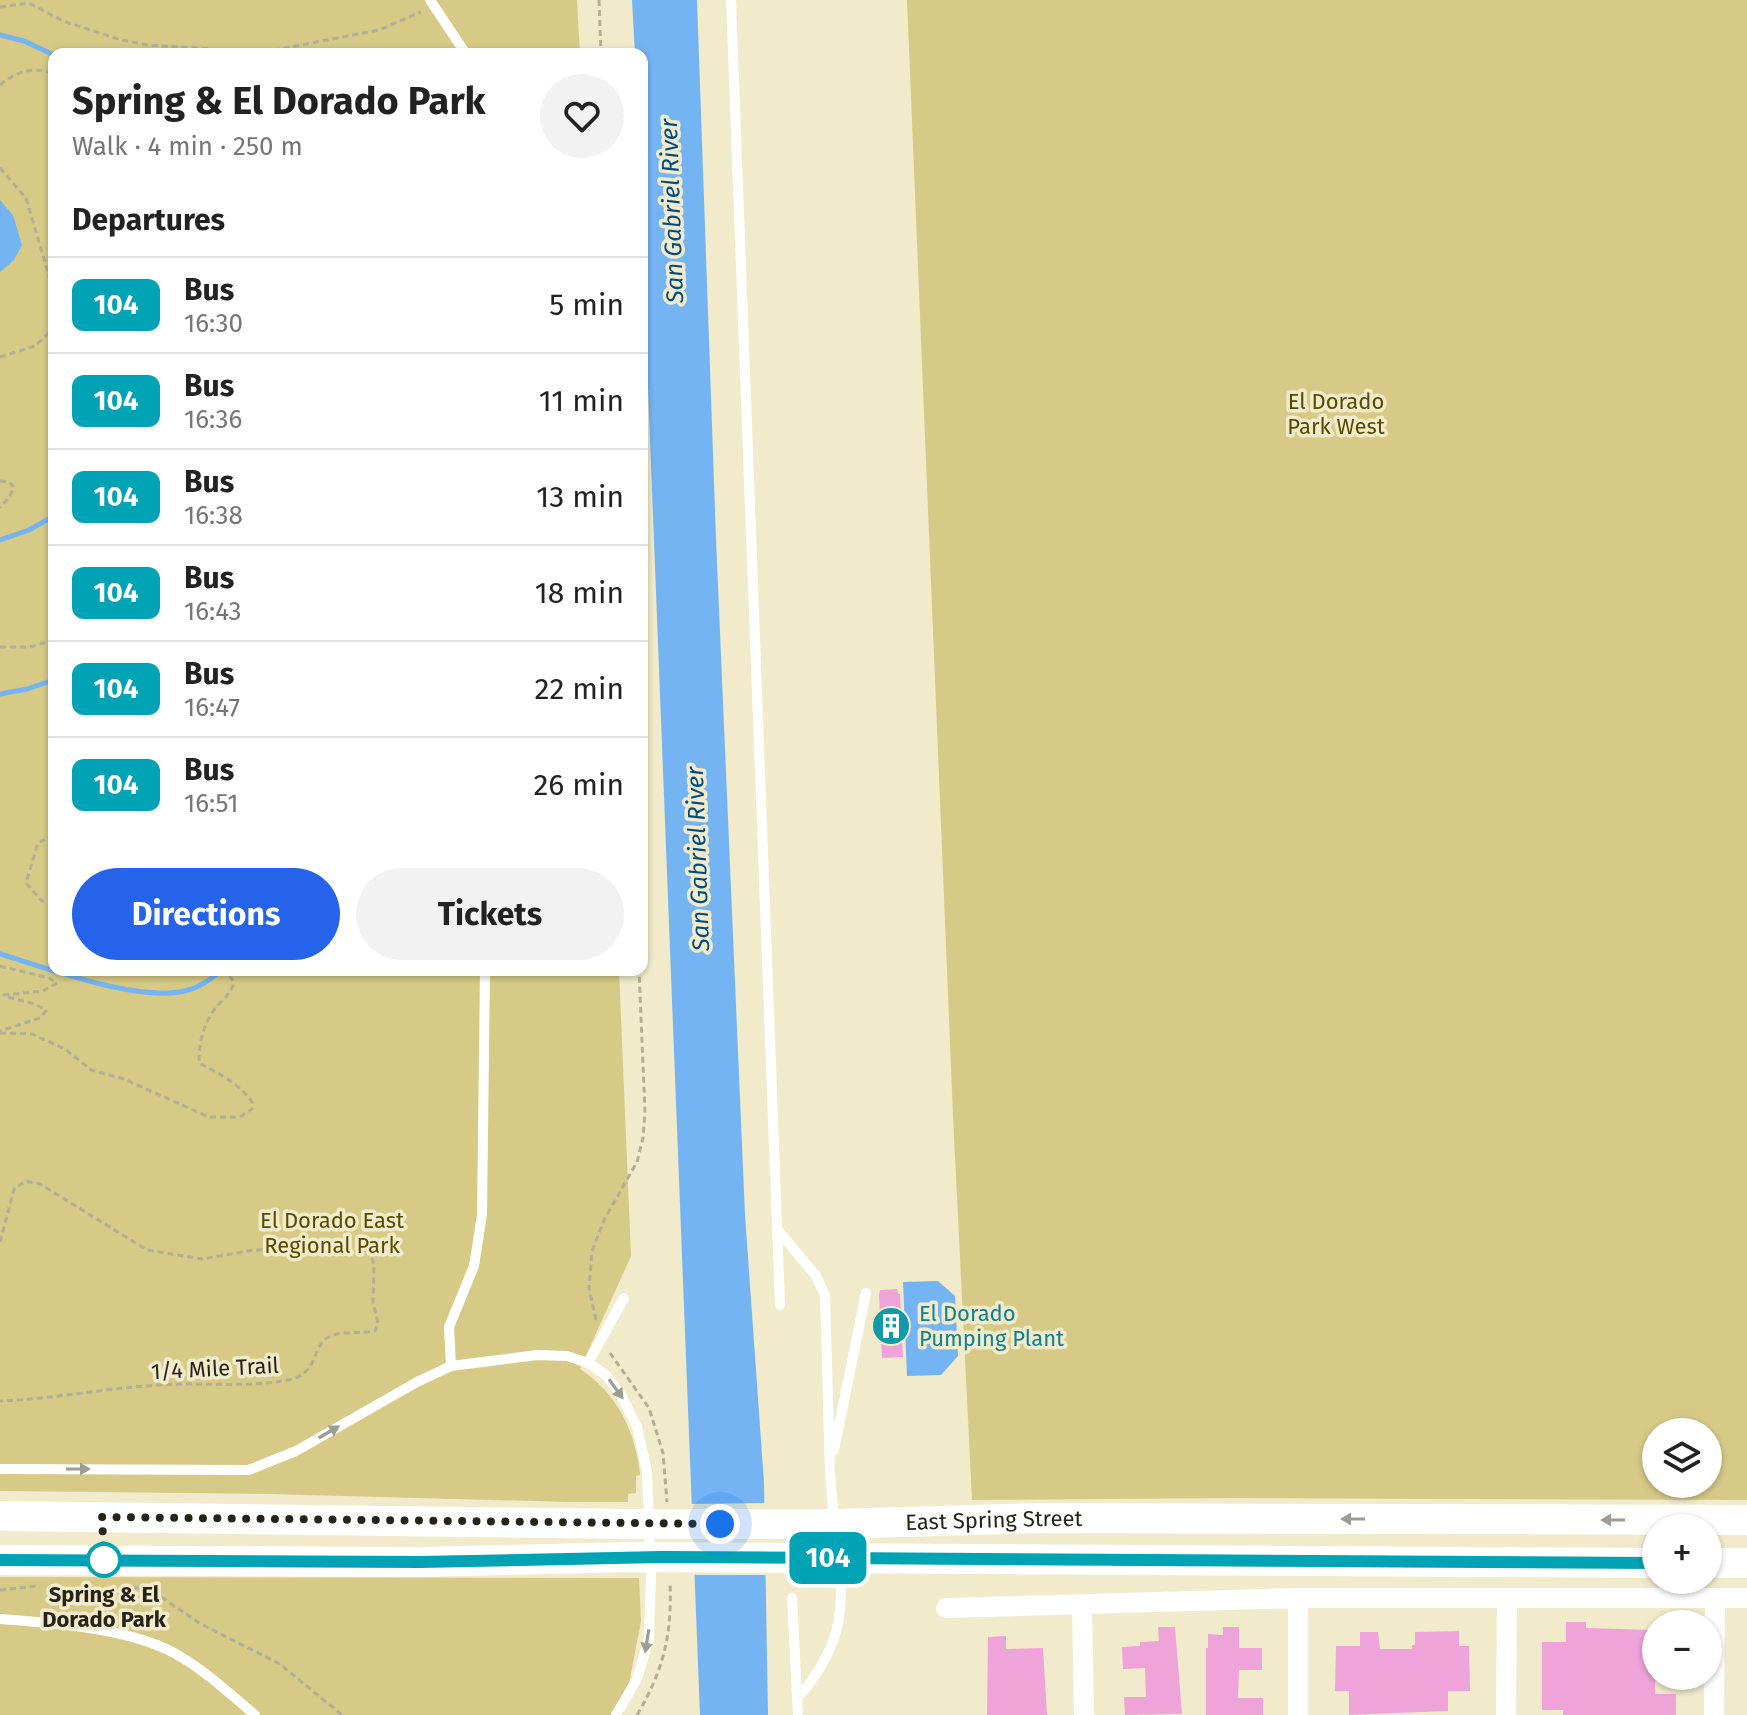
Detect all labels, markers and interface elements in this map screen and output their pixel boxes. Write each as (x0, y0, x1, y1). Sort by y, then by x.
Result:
button: heart (540, 74, 624, 158)
text: Spring & El Dorado Park (72, 78, 486, 124)
water label: San Gabriel River (655, 117, 689, 305)
text: Walk · 4 min · 250 m (72, 131, 303, 162)
text: Departures (72, 202, 225, 238)
text: Bus (184, 272, 234, 308)
text: 5 min (549, 287, 624, 323)
text: 104 (93, 288, 139, 321)
text: 16:30 (184, 308, 243, 339)
text: Bus (184, 368, 234, 404)
text: 11 min (539, 383, 624, 419)
text: 104 (93, 384, 139, 417)
park label: El Dorado Park West (1287, 388, 1385, 440)
text: 16:36 (184, 404, 242, 435)
text: Bus (184, 464, 234, 500)
text: 13 min (536, 479, 624, 515)
text: 104 (93, 480, 139, 513)
text: 16:38 (184, 500, 243, 531)
text: Bus (184, 560, 234, 596)
text: 18 min (535, 575, 624, 611)
text: 104 (93, 576, 139, 609)
text: 16:43 (184, 596, 242, 627)
text: Bus (184, 656, 234, 692)
text: 22 min (535, 671, 624, 707)
text: 104 (93, 672, 139, 705)
text: 16:47 (184, 692, 240, 723)
text: Bus (184, 752, 234, 788)
water label: San Gabriel River (681, 765, 715, 953)
text: 26 min (533, 767, 624, 803)
text: 104 (93, 768, 139, 801)
text: 16:51 (184, 788, 238, 819)
button: Directions (72, 868, 340, 960)
button: Tickets (356, 868, 624, 960)
park label: El Dorado East Regional Park (260, 1207, 404, 1259)
place label: El Dorado Pumping Plant (919, 1300, 1064, 1352)
building icon: El Dorado Pumping Plant (870, 1305, 912, 1347)
street label: 1/4 Mile Trail (150, 1352, 280, 1385)
one-way arrow (607, 1378, 623, 1399)
map controls (1642, 1418, 1722, 1690)
button: layers (1642, 1418, 1722, 1498)
one-way arrow (318, 1425, 340, 1439)
one-way arrow (66, 1463, 91, 1475)
your location (700, 1504, 740, 1544)
street label: East Spring Street (905, 1505, 1082, 1536)
one-way arrow (1340, 1513, 1365, 1525)
one-way arrow (1600, 1514, 1625, 1526)
button: + (1642, 1514, 1722, 1594)
line badge: 104 (782, 1532, 874, 1584)
text: 104 (805, 1541, 851, 1574)
marker: Spring & El Dorado Park (87, 1543, 121, 1577)
place label: Spring & El Dorado Park (42, 1581, 167, 1633)
button: − (1642, 1610, 1722, 1690)
one-way arrow (640, 1629, 653, 1654)

